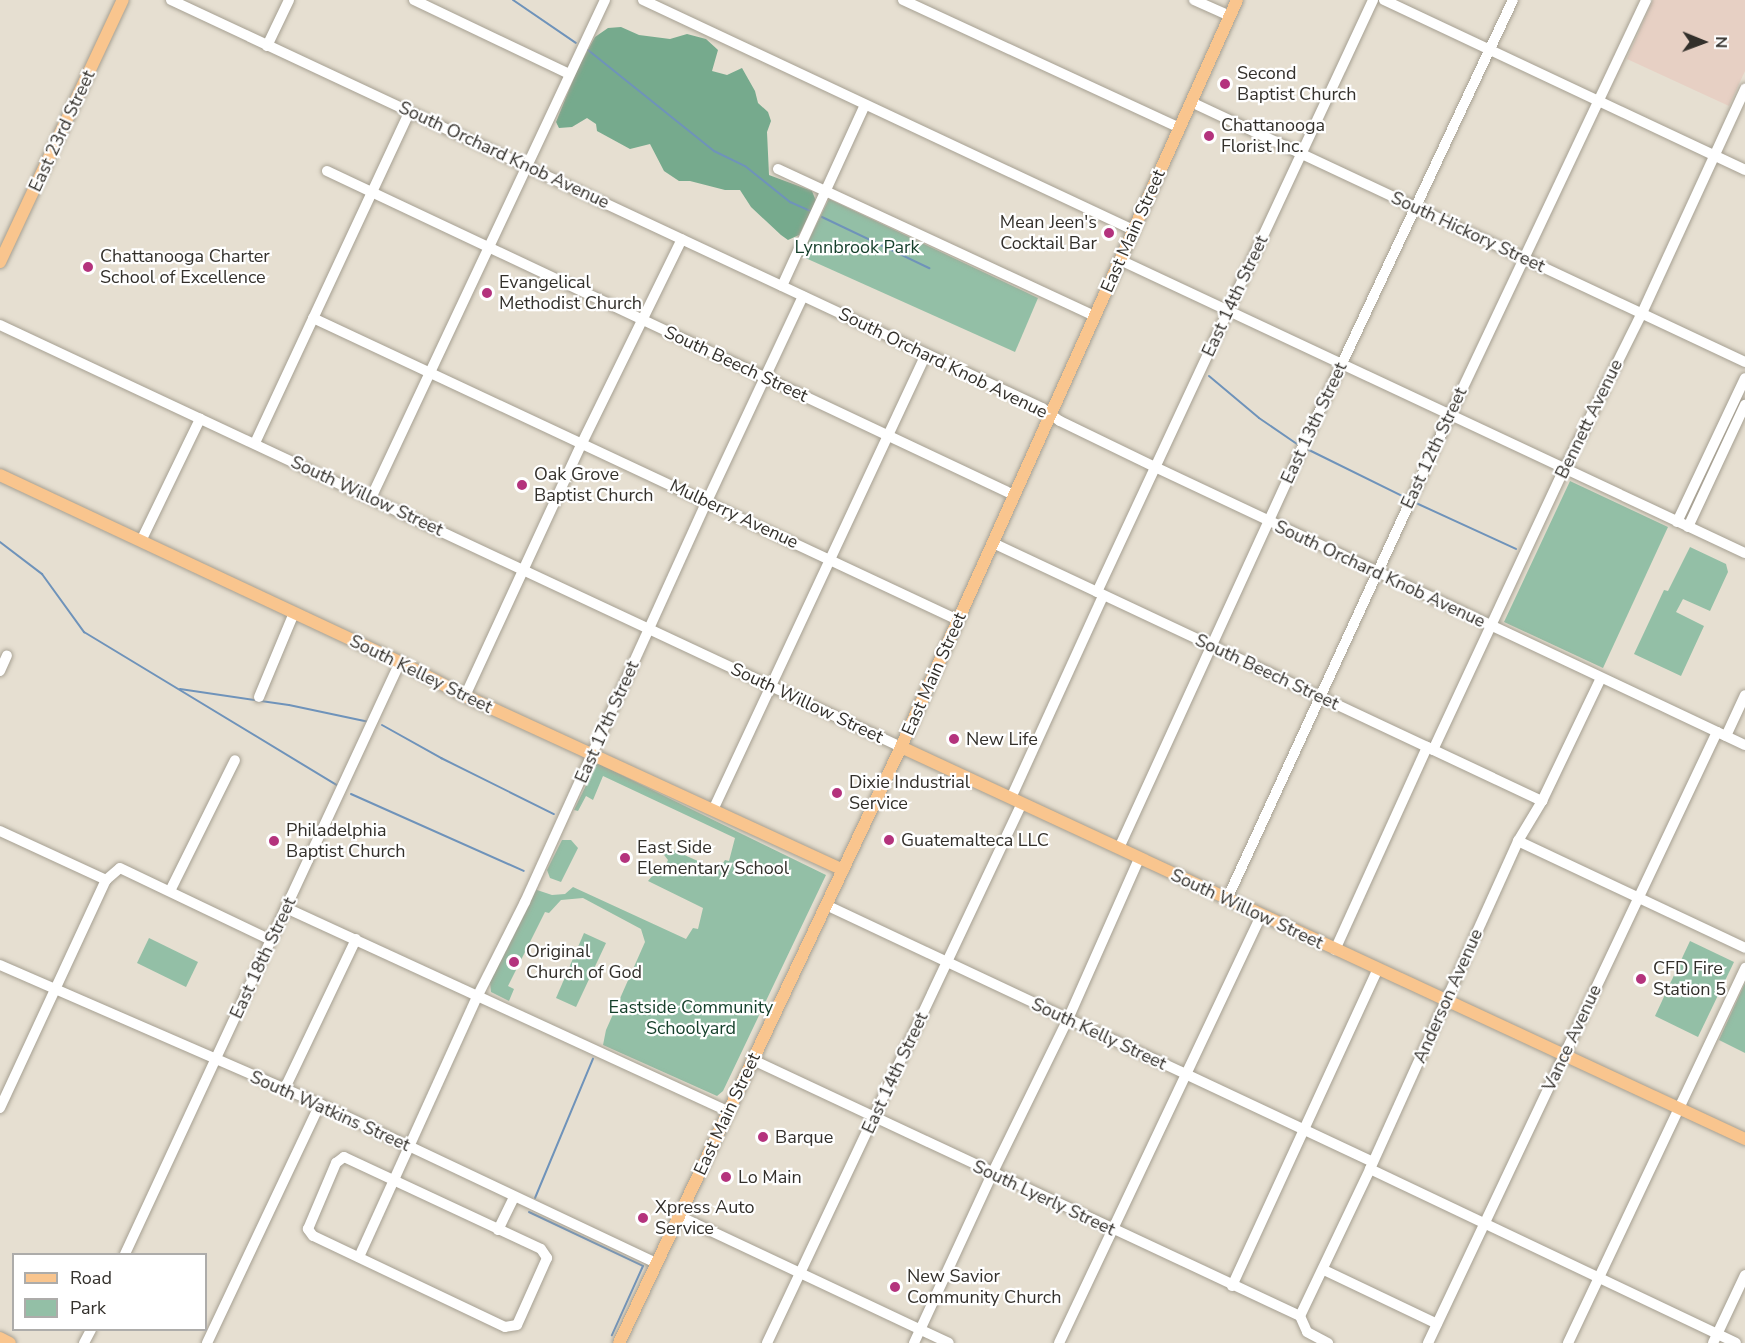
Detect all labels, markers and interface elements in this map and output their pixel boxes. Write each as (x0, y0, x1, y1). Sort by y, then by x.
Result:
north arrow (1673, 12, 1733, 72)
text: N (1710, 36, 1732, 48)
place label: Second Baptist Church (1237, 63, 1356, 106)
street label: East 23rd Street (24, 67, 100, 195)
marker: Second Baptist Church (1218, 77, 1232, 91)
street label: South Orchard Knob Avenue (395, 97, 613, 213)
place label: Chattanooga Florist Inc. (1221, 115, 1325, 158)
marker: Chattanooga Florist Inc. (1202, 129, 1216, 143)
street label: East Main Street (1096, 166, 1170, 296)
street label: South Hickory Street (1388, 187, 1548, 277)
place label: Mean Jeen's Cocktail Bar (1000, 212, 1097, 254)
marker: Mean Jeen's Cocktail Bar (1102, 226, 1116, 240)
street label: East 14th Street (1197, 232, 1273, 360)
park label: Lynnbrook Park (794, 236, 920, 258)
place label: Chattanooga Charter School of Excellence (100, 246, 270, 288)
marker: Chattanooga Charter School of Excellence (81, 260, 95, 274)
place label: Evangelical Methodist Church (499, 272, 642, 314)
marker: Evangelical Methodist Church (480, 286, 494, 300)
street label: South Orchard Knob Avenue (835, 303, 1051, 423)
street label: South Beech Street (661, 321, 811, 407)
street label: Bennett Avenue (1551, 356, 1627, 482)
street label: East 13th Street (1276, 359, 1352, 487)
street label: East 12th Street (1396, 384, 1472, 512)
street label: South Willow Street (287, 451, 447, 541)
place label: Oak Grove Baptist Church (534, 464, 653, 506)
street label: Mulberry Avenue (666, 475, 802, 553)
marker: Oak Grove Baptist Church (515, 478, 529, 492)
street label: South Orchard Knob Avenue (1271, 516, 1489, 632)
street label: East Main Street (897, 609, 971, 739)
street label: South Beech Street (1192, 629, 1342, 715)
street label: South Kelley Street (346, 630, 496, 718)
street label: East 17th Street (570, 658, 644, 786)
street label: South Willow Street (727, 658, 887, 748)
place label: New Life (966, 728, 1038, 750)
marker: New Life (947, 732, 961, 746)
place label: Dixie Industrial Service (849, 772, 970, 814)
marker: Dixie Industrial Service (830, 786, 844, 800)
place label: Philadelphia Baptist Church (286, 820, 405, 862)
place label: Guatemalteca LLC (901, 829, 1049, 851)
marker: Guatemalteca LLC (882, 833, 896, 847)
marker: Philadelphia Baptist Church (267, 834, 281, 848)
place label: East Side Elementary School (637, 837, 789, 880)
marker: East Side Elementary School (618, 851, 632, 865)
street label: South Willow Street (1167, 864, 1327, 954)
street label: East 18th Street (225, 894, 301, 1022)
street label: Anderson Avenue (1409, 926, 1487, 1066)
place label: Original Church of God (526, 941, 642, 984)
marker: Original Church of God (507, 955, 521, 969)
place label: CFD Fire Station 5 (1653, 958, 1726, 1000)
marker: CFD Fire Station 5 (1634, 972, 1648, 986)
street label: Vance Avenue (1538, 981, 1606, 1095)
street label: South Kelly Street (1028, 993, 1170, 1075)
park label: Eastside Community Schoolyard (609, 997, 773, 1040)
street label: East 14th Street (857, 1009, 933, 1137)
street label: East Main Street (689, 1049, 765, 1179)
street label: South Watkins Street (247, 1066, 413, 1156)
place label: Barque (775, 1126, 833, 1148)
marker: Barque (756, 1130, 770, 1144)
street label: South Lyerly Street (969, 1156, 1119, 1240)
place label: Lo Main (738, 1166, 802, 1188)
marker: Lo Main (719, 1170, 733, 1184)
place label: Xpress Auto Service (655, 1197, 754, 1240)
marker: Xpress Auto Service (636, 1211, 650, 1225)
legend (12, 1253, 207, 1331)
text: Road (70, 1266, 112, 1290)
place label: New Savior Community Church (907, 1266, 1061, 1308)
marker: New Savior Community Church (888, 1280, 902, 1294)
text: Park (70, 1296, 106, 1320)

